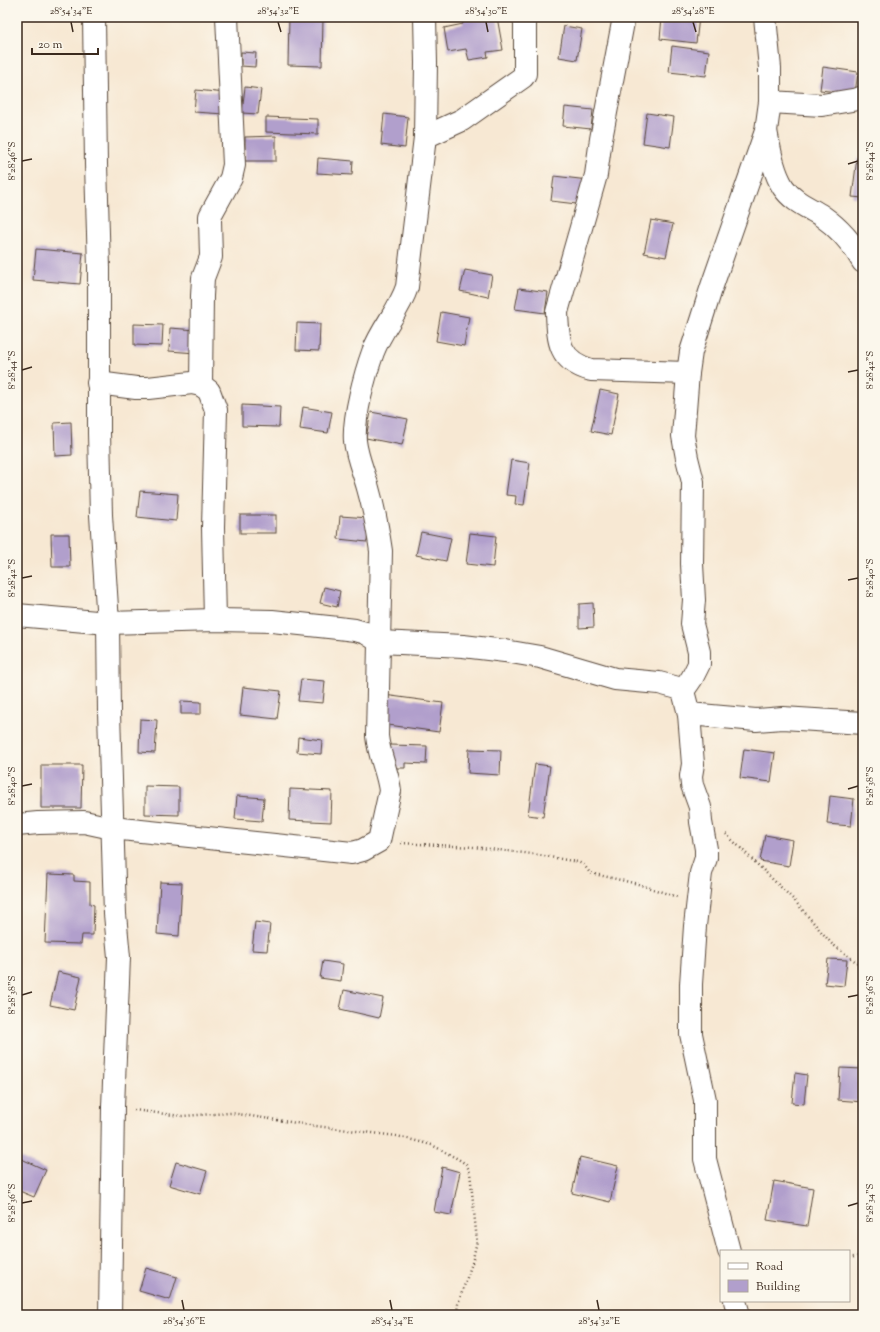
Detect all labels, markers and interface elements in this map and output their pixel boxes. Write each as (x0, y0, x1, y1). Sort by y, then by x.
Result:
text: 28°54'34"E (50, 4, 92, 19)
text: 28°54'32"E (257, 4, 299, 19)
text: 28°54'30"E (465, 4, 507, 19)
text: 28°54'28"E (671, 4, 715, 19)
scale bar (32, 30, 98, 56)
text: 20 m (38, 36, 63, 54)
text: 8°28'46"S (5, 141, 20, 181)
text: 8°28'44"S (863, 141, 878, 181)
text: 8°28'44"S (5, 350, 20, 390)
text: 8°28'42"S (863, 351, 878, 389)
text: 8°28'40"S (863, 558, 878, 598)
text: 8°28'42"S (5, 559, 20, 597)
text: 8°28'40"S (5, 766, 20, 806)
text: 8°28'38"S (863, 766, 878, 806)
text: 8°28'38"S (5, 975, 20, 1015)
text: 8°28'36"S (863, 975, 878, 1014)
text: 8°28'36"S (5, 1183, 20, 1222)
text: 8°28'34"S (863, 1183, 878, 1223)
legend (720, 1250, 850, 1302)
text: Road (756, 1258, 783, 1276)
text: Building (756, 1278, 800, 1296)
text: 28°54'36"E (163, 1314, 205, 1329)
text: 28°54'34"E (371, 1314, 413, 1329)
text: 28°54'32"E (578, 1314, 620, 1329)

